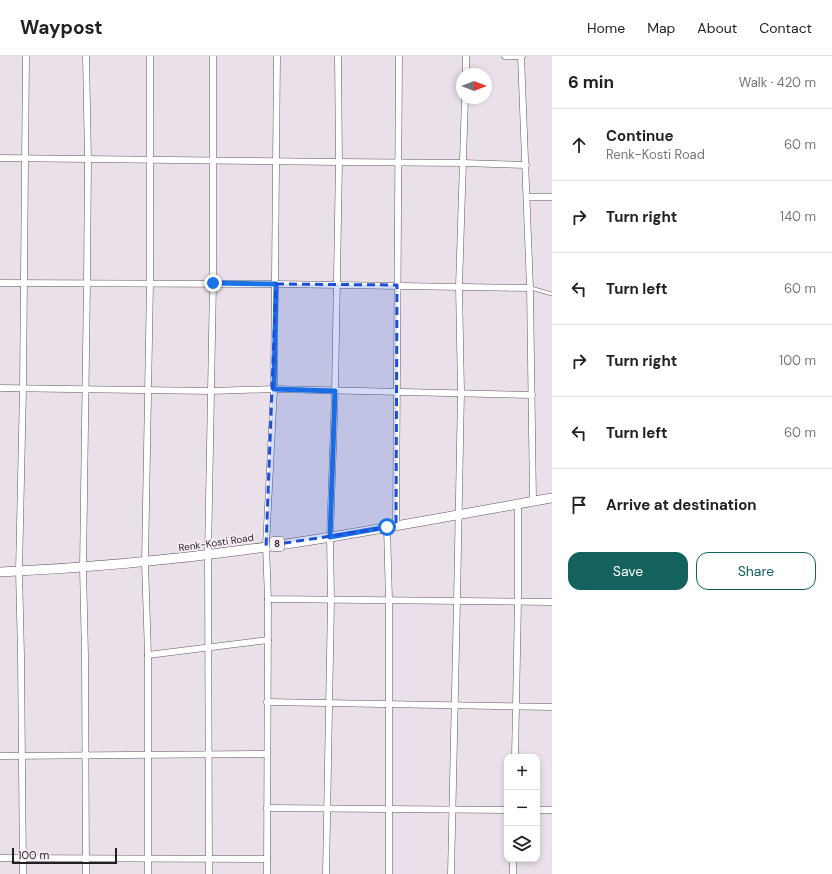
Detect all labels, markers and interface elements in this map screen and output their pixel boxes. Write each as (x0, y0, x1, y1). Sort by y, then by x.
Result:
text: Waypost (20, 15, 103, 40)
text: Home (587, 19, 625, 37)
text: Map (647, 19, 675, 37)
text: About (697, 19, 737, 37)
text: Contact (759, 19, 812, 37)
north arrow (456, 68, 492, 104)
text: 6 min (568, 71, 614, 93)
text: Walk · 420 m (739, 74, 816, 91)
text: Continue (606, 126, 674, 146)
icon: ahead (568, 134, 590, 156)
text: 60 m (784, 136, 816, 153)
text: Renk-Kosti Road (606, 146, 705, 163)
icon: right (568, 206, 590, 228)
text: Turn right (606, 207, 677, 227)
text: 140 m (780, 208, 816, 225)
route end (204, 274, 222, 292)
icon: left (568, 278, 590, 300)
text: Turn left (606, 279, 667, 299)
text: 60 m (784, 280, 816, 297)
icon: right (568, 350, 590, 372)
text: Turn right (606, 351, 677, 371)
text: 100 m (779, 352, 816, 369)
icon: left (568, 422, 590, 444)
text: Turn left (606, 423, 667, 443)
text: 60 m (784, 424, 816, 441)
icon: arrive (568, 494, 590, 516)
text: Arrive at destination (606, 495, 757, 515)
route start (378, 518, 396, 536)
street label: Renk-Kosti Road (178, 531, 255, 554)
road number: 8 (270, 537, 284, 551)
button: Save (568, 552, 688, 590)
button: Share (696, 552, 816, 590)
map controls (504, 754, 540, 862)
button: + (504, 754, 540, 790)
button: − (504, 790, 540, 826)
button: layers (504, 826, 540, 862)
scale bar (12, 846, 117, 865)
text: 100 m (18, 848, 49, 862)

